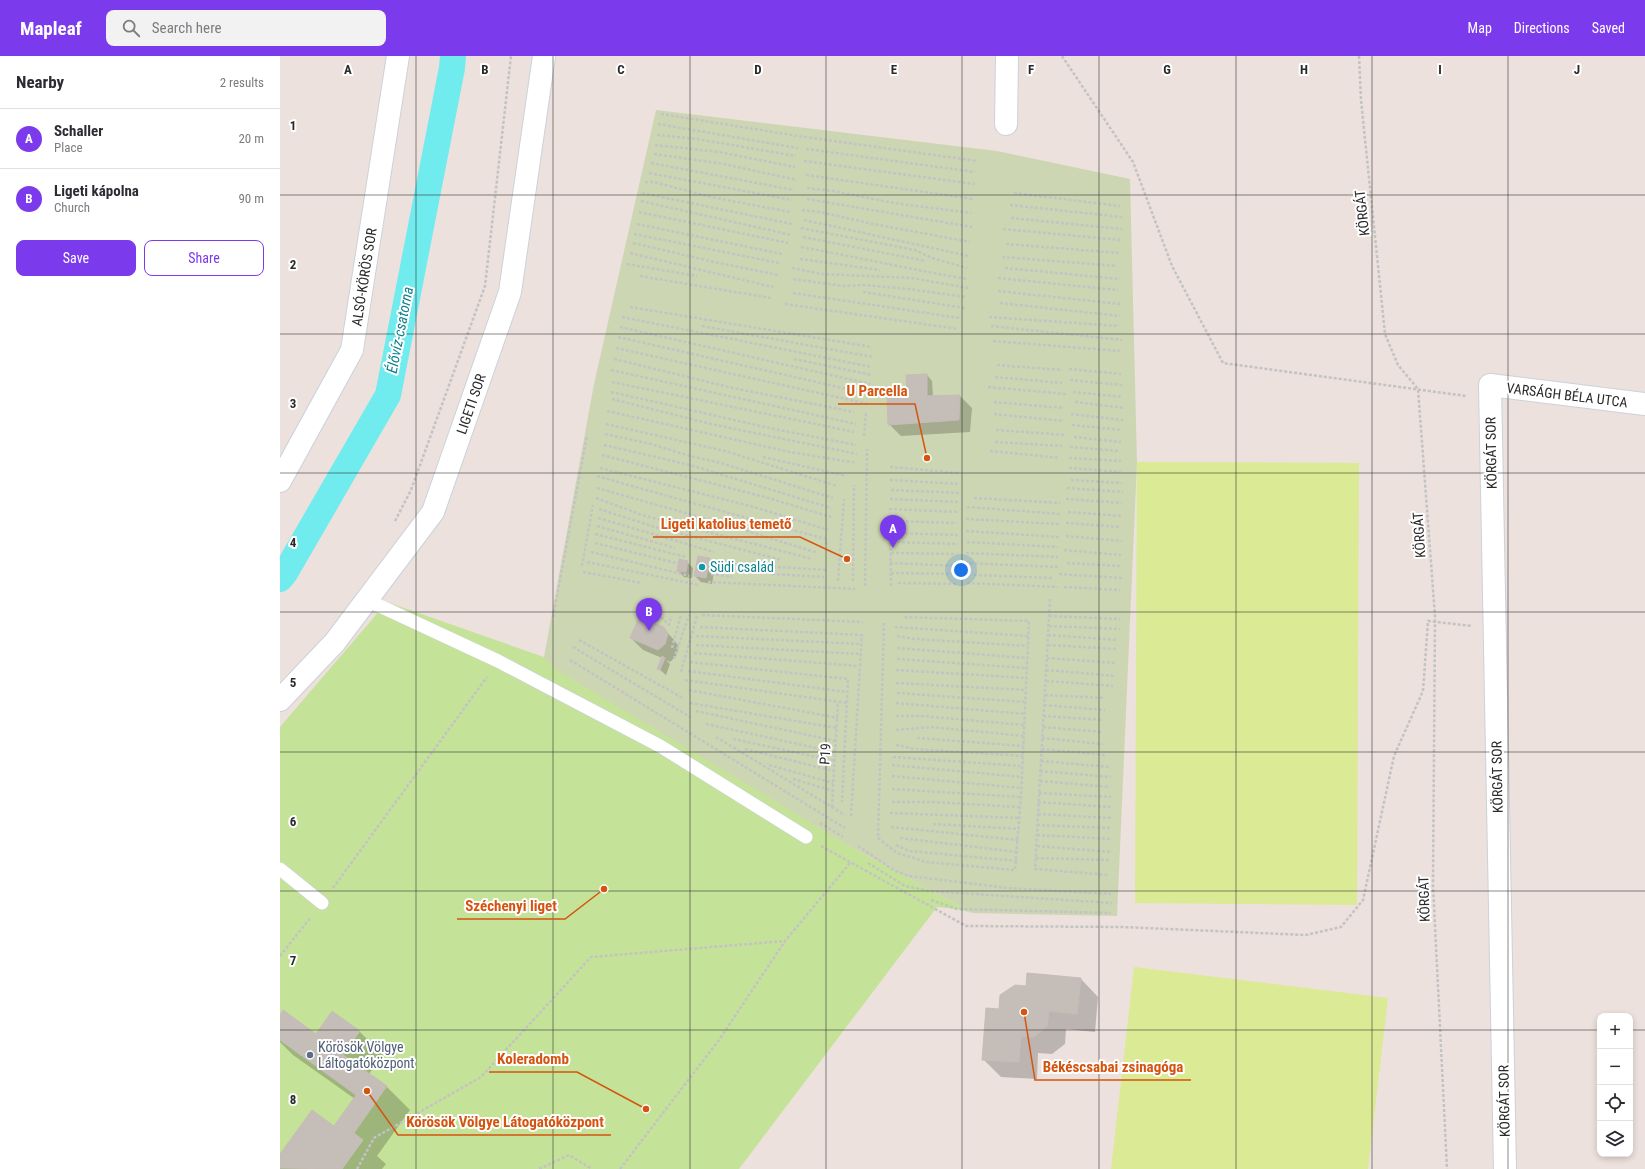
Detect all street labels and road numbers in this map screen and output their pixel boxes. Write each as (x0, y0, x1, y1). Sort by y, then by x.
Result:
street label: KÖRGÁT (1351, 189, 1372, 237)
street label: ALSÓ-KÖRÖS SOR (347, 226, 380, 327)
street label: LIGETI SOR (453, 371, 489, 436)
street label: VARSÁGH BÉLA UTCA (1506, 379, 1629, 410)
street label: KÖRGÁT SOR (1481, 416, 1500, 489)
street label: KÖRGÁT (1408, 511, 1429, 559)
street label: KÖRGÁT SOR (1487, 740, 1506, 813)
street label: P19 (816, 743, 834, 765)
street label: KÖRGÁT (1414, 876, 1433, 922)
street label: KÖRGÁT SOR (1494, 1064, 1513, 1137)

